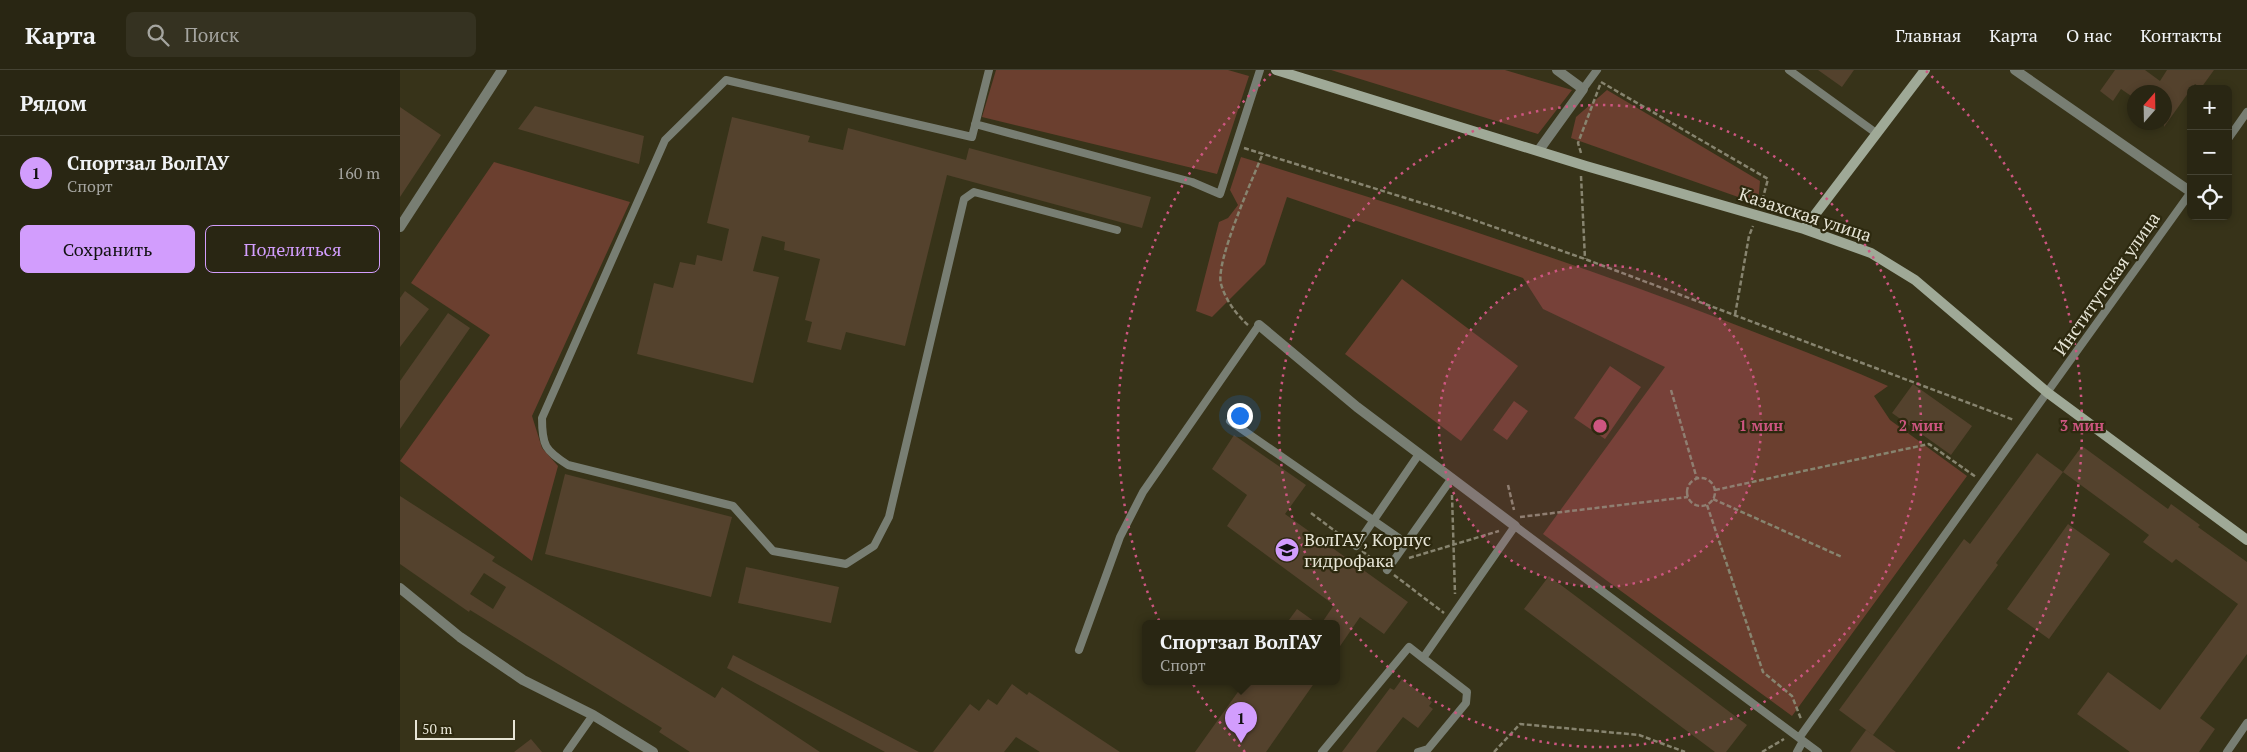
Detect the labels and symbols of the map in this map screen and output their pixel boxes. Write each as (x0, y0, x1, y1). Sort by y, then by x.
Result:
north arrow (2127, 85, 2172, 130)
street label: Казахская улица (1736, 181, 1875, 247)
street label: Институтская улица (2048, 207, 2165, 360)
your location (1227, 403, 1253, 429)
text: 1 мин (1739, 415, 1783, 435)
text: 2 мин (1899, 415, 1943, 435)
text: 3 мин (2060, 415, 2104, 435)
centre of rings (1591, 417, 1609, 435)
place label: ВолГАУ, Корпус гидрофака (1304, 527, 1431, 572)
school or university icon: ВолГАУ, Корпус гидрофака (1274, 537, 1300, 563)
pin: 1 (1225, 702, 1257, 743)
scale bar (415, 717, 515, 740)

